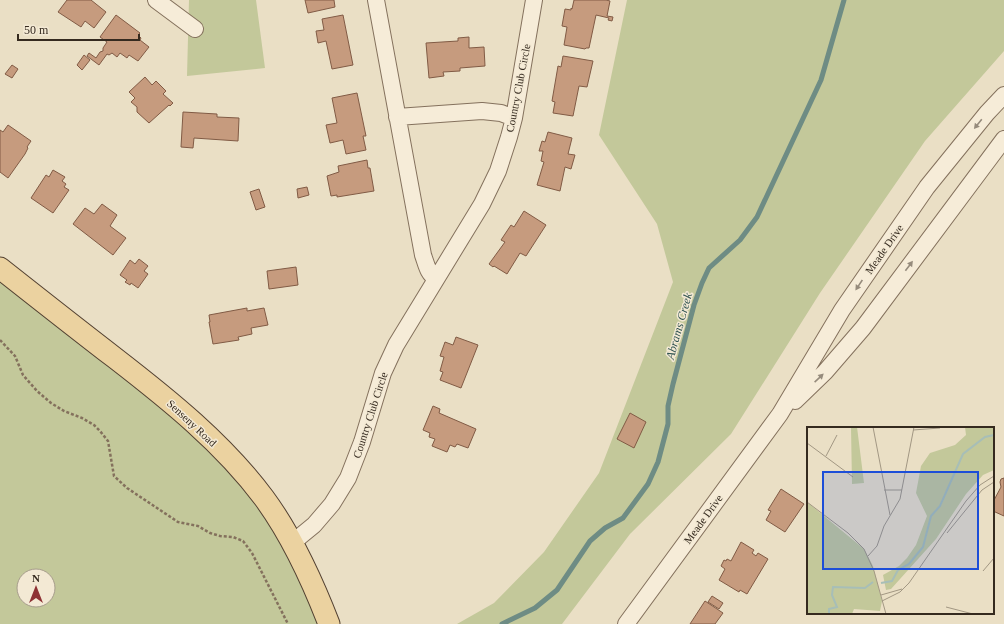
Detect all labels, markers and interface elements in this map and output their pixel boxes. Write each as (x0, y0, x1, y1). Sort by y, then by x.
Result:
scale bar (18, 16, 139, 42)
text: 50 m (24, 23, 49, 37)
street label: Country Club Circle (504, 43, 532, 133)
one-way arrow (974, 119, 982, 129)
street label: Meade Drive (863, 222, 906, 276)
one-way arrow (905, 260, 913, 271)
one-way arrow (855, 280, 863, 290)
water label: Abrams Creek (663, 290, 695, 362)
street label: Country Club Circle (350, 370, 390, 460)
one-way arrow (814, 373, 824, 382)
street label: Senseny Road (165, 397, 219, 449)
inset map (807, 427, 994, 614)
street label: Meade Drive (681, 492, 725, 546)
north arrow (16, 568, 56, 608)
text: N (32, 572, 40, 584)

